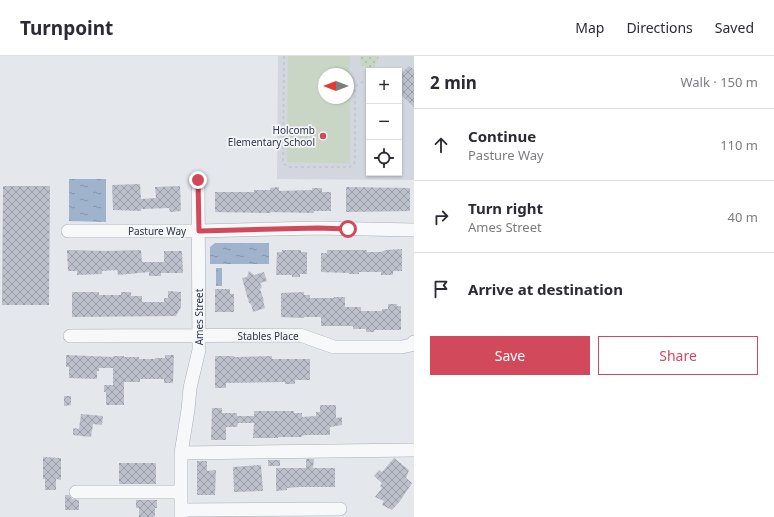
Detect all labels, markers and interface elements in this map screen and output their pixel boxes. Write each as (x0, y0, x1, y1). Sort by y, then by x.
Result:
text: Turnpoint (20, 15, 113, 41)
text: Map (575, 18, 604, 37)
text: Directions (626, 18, 693, 37)
text: Saved (715, 18, 754, 37)
north arrow (318, 68, 354, 104)
map controls (366, 68, 402, 176)
button: + (366, 68, 402, 104)
text: 2 min (430, 71, 477, 94)
text: Walk · 150 m (680, 73, 758, 91)
button: − (366, 104, 402, 140)
place label: Holcomb Elementary School (228, 123, 315, 149)
text: Continue (468, 126, 536, 146)
marker: Holcomb Elementary School (318, 131, 328, 141)
icon: ahead (430, 134, 452, 156)
text: 110 m (720, 136, 758, 154)
button: locate (366, 140, 402, 176)
text: Pasture Way (468, 146, 544, 164)
route end (189, 171, 207, 189)
text: Turn right (468, 198, 543, 218)
icon: right (430, 206, 452, 228)
text: 40 m (728, 208, 758, 226)
text: Ames Street (468, 218, 542, 236)
route start (339, 220, 357, 238)
street label: Pasture Way (128, 224, 187, 238)
icon: arrive (430, 278, 452, 300)
text: Arrive at destination (468, 279, 623, 299)
street label: Ames Street (192, 288, 206, 345)
street label: Stables Place (237, 329, 299, 343)
button: Save (430, 336, 590, 375)
button: Share (598, 336, 758, 375)

